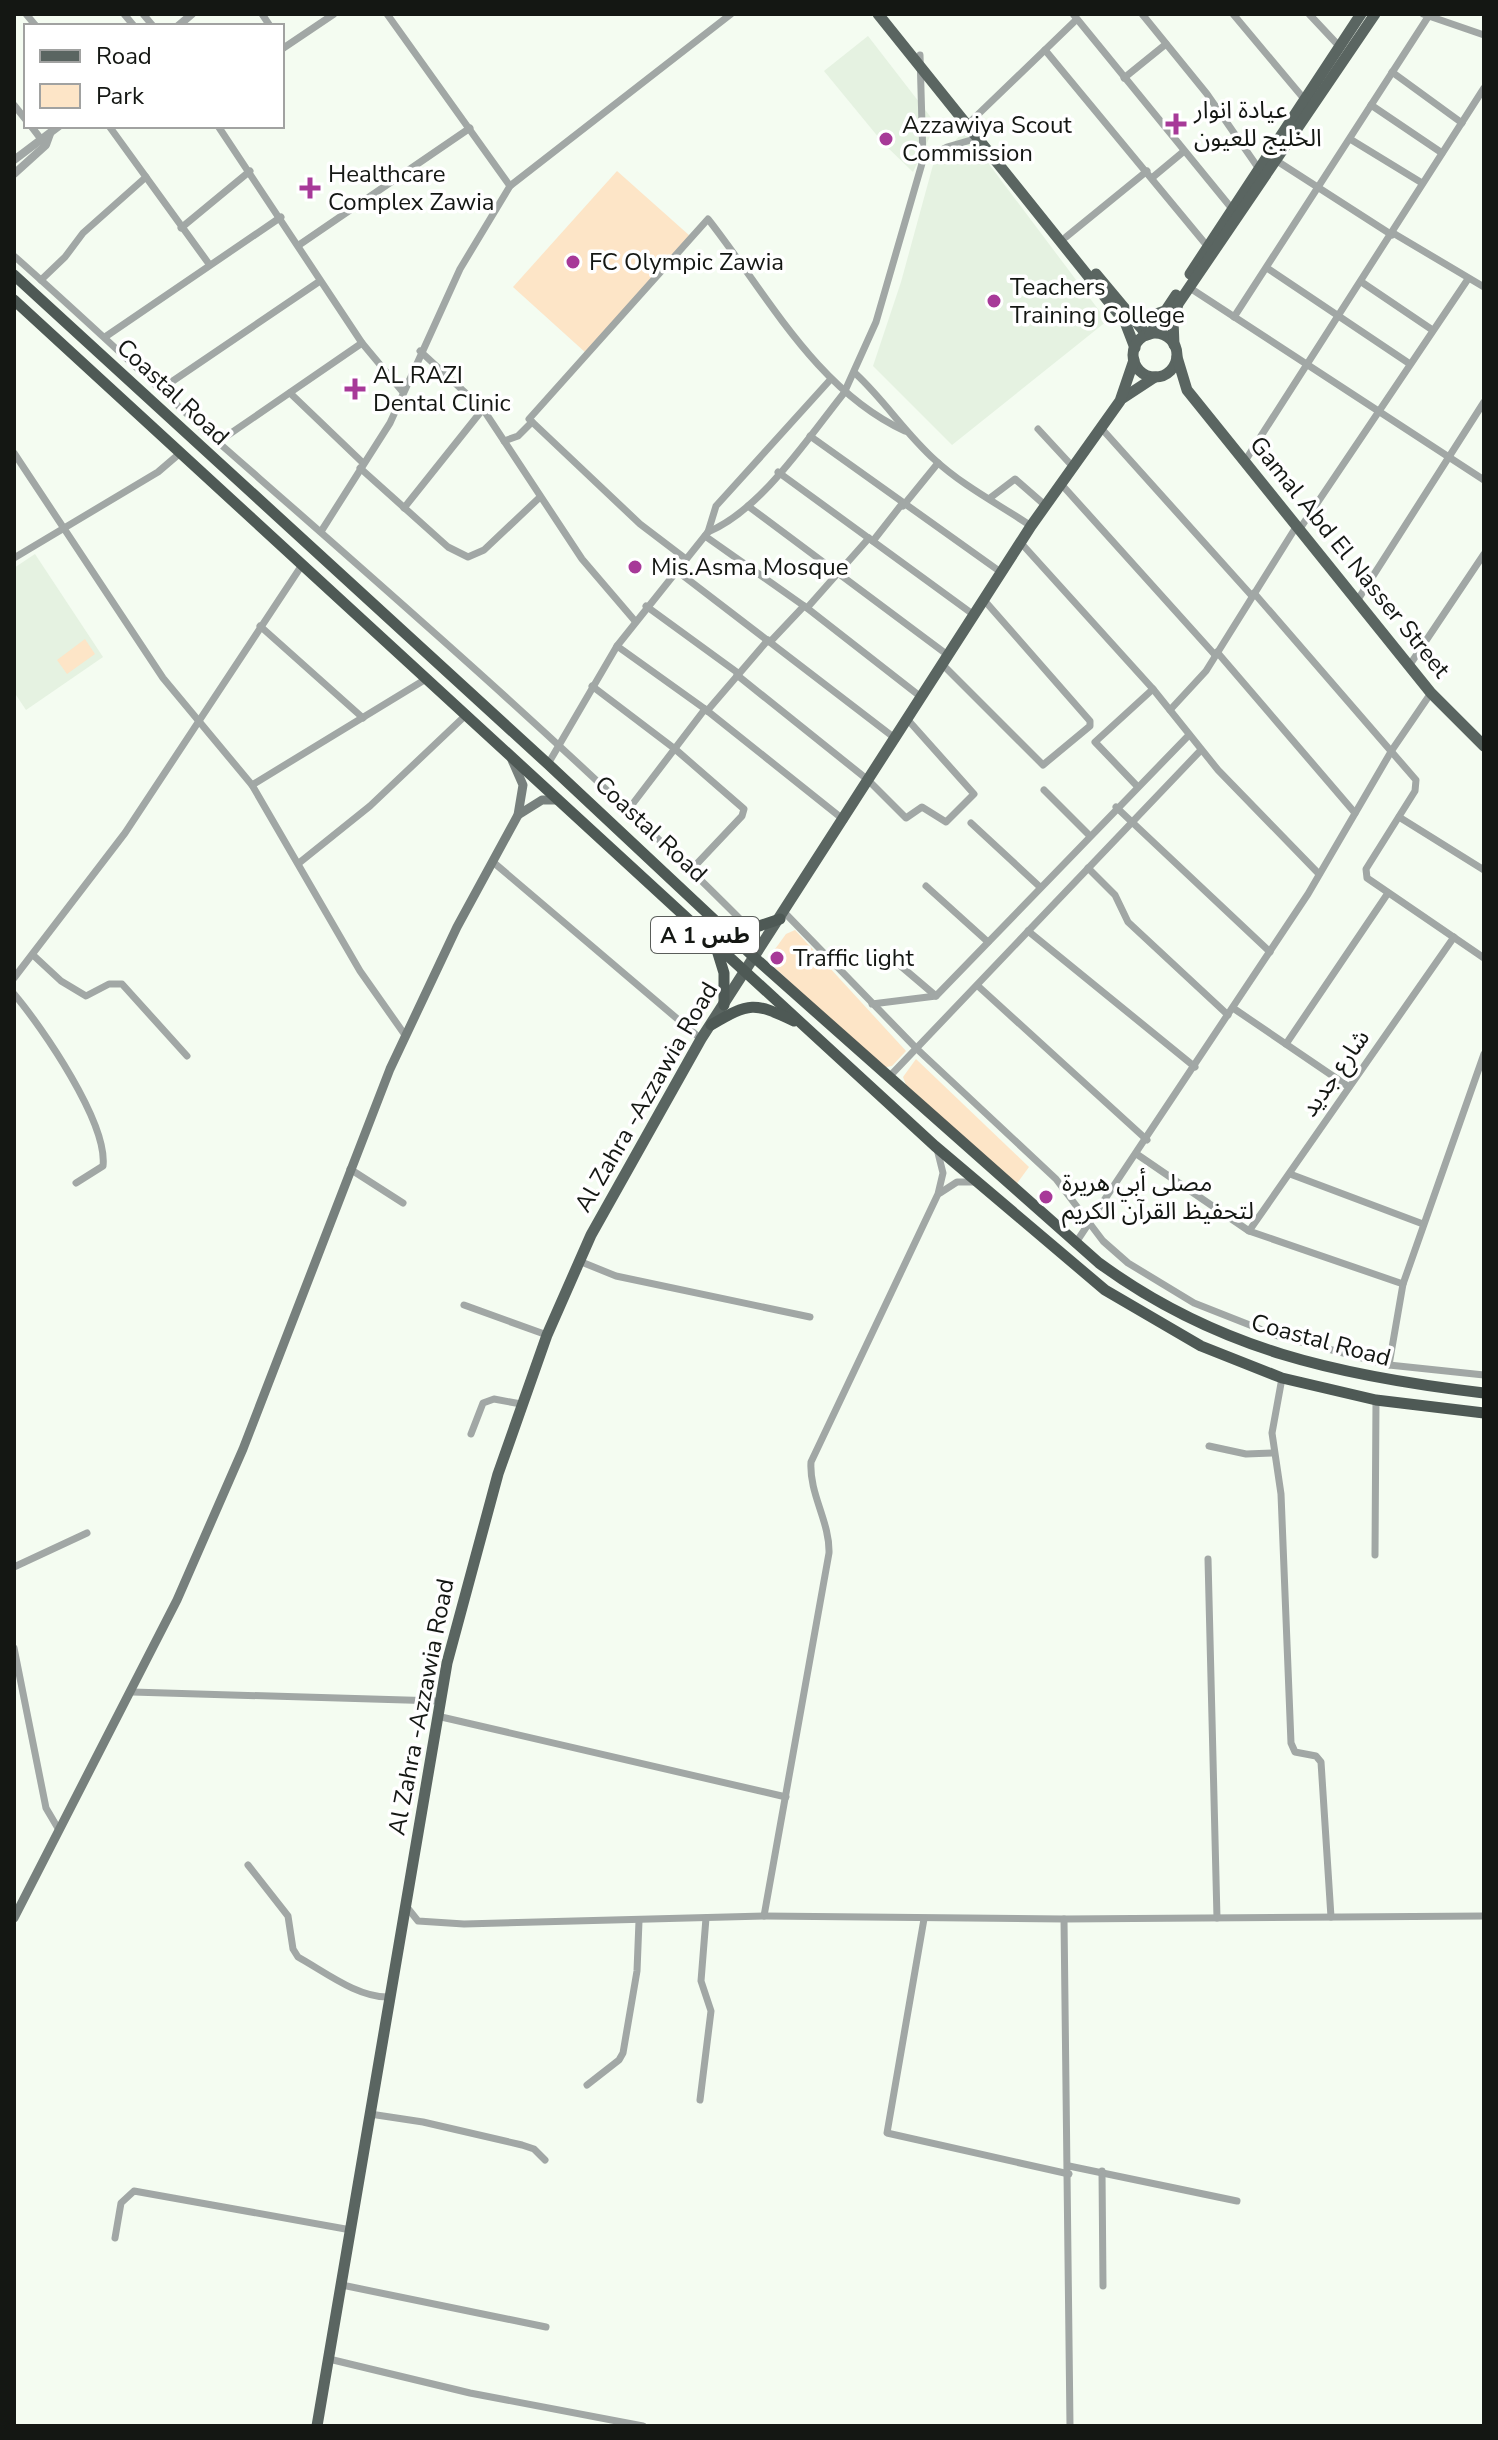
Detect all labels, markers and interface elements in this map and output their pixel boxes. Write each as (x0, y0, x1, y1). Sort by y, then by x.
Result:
legend (24, 24, 284, 128)
text: Road (96, 40, 152, 72)
text: Park (96, 80, 145, 112)
place label: عيادة انوار الخليج للعيون (1193, 94, 1322, 155)
place label: Azzawiya Scout Commission (902, 109, 1072, 169)
marker: عيادة انوار الخليج للعيون (1165, 113, 1187, 135)
marker: Azzawiya Scout Commission (877, 130, 895, 148)
place label: Healthcare Complex Zawia (328, 158, 495, 218)
marker: Healthcare Complex Zawia (299, 177, 321, 199)
place label: FC Olympic Zawia (589, 246, 784, 278)
marker: FC Olympic Zawia (564, 253, 582, 271)
place label: Teachers Training College (1010, 271, 1185, 331)
marker: Teachers Training College (985, 292, 1003, 310)
street label: Coastal Road (110, 332, 236, 452)
place label: AL RAZI Dental Clinic (373, 359, 511, 419)
marker: AL RAZI Dental Clinic (344, 378, 366, 400)
street label: Gamal Abd El Nasser Street (1242, 430, 1458, 685)
place label: Mis.Asma Mosque (651, 551, 848, 583)
marker: Mis.Asma Mosque (626, 558, 644, 576)
street label: Coastal Road (588, 769, 714, 889)
road number: A 1 طس (651, 917, 759, 953)
place label: Traffic light (793, 942, 914, 974)
marker: Traffic light (768, 949, 786, 967)
street label: Al Zahra -Azzawia Road (567, 976, 725, 1218)
street label: شارع جديد (1293, 1023, 1378, 1124)
place label: مصلى أبي هريرة لتحفيظ القرآن الكريم (1062, 1167, 1254, 1228)
marker: مصلى أبي هريرة لتحفيظ القرآن الكريم (1037, 1188, 1055, 1206)
street label: Coastal Road (1248, 1306, 1394, 1374)
street label: Al Zahra -Azzawia Road (380, 1576, 462, 1838)

